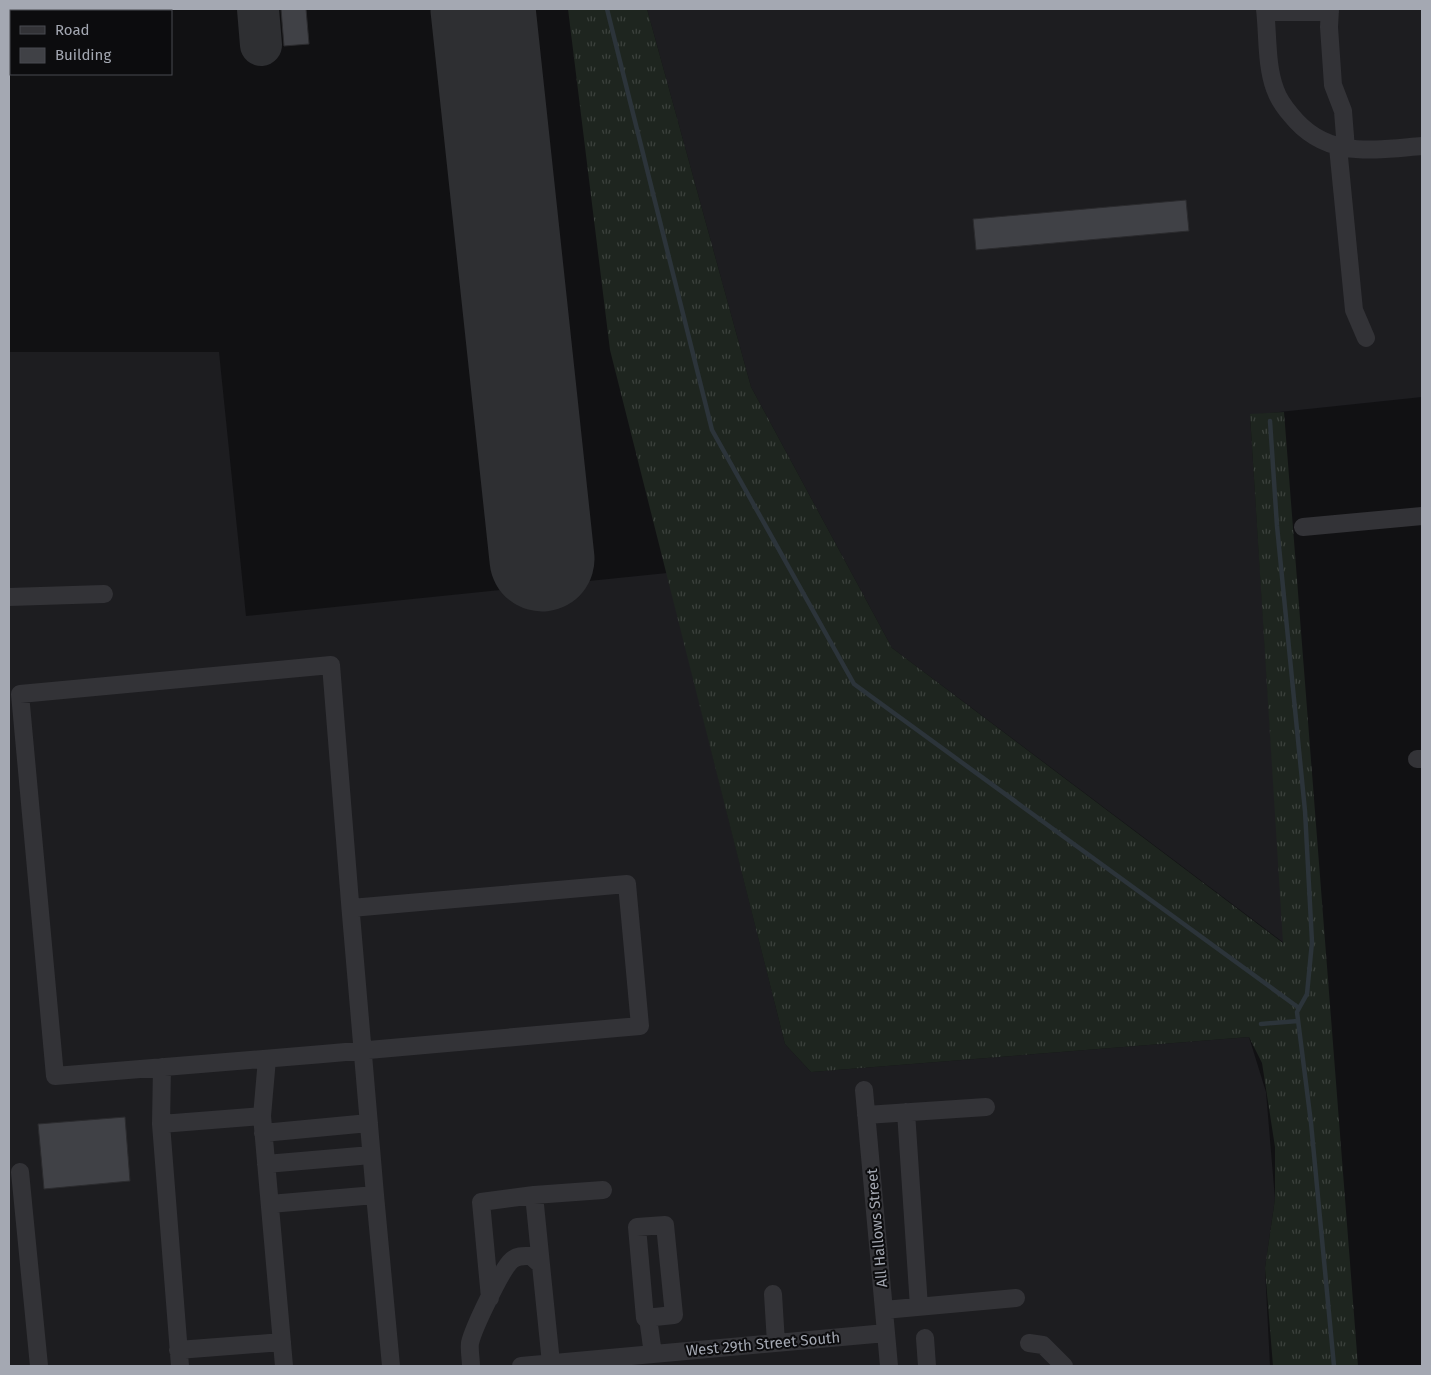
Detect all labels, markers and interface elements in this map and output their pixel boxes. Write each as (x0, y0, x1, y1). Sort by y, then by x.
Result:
legend (10, 10, 172, 75)
text: Road (55, 21, 90, 39)
text: Building (55, 46, 111, 64)
street label: All Hallows Street (863, 1167, 891, 1288)
street label: West 29th Street South (685, 1328, 841, 1360)

